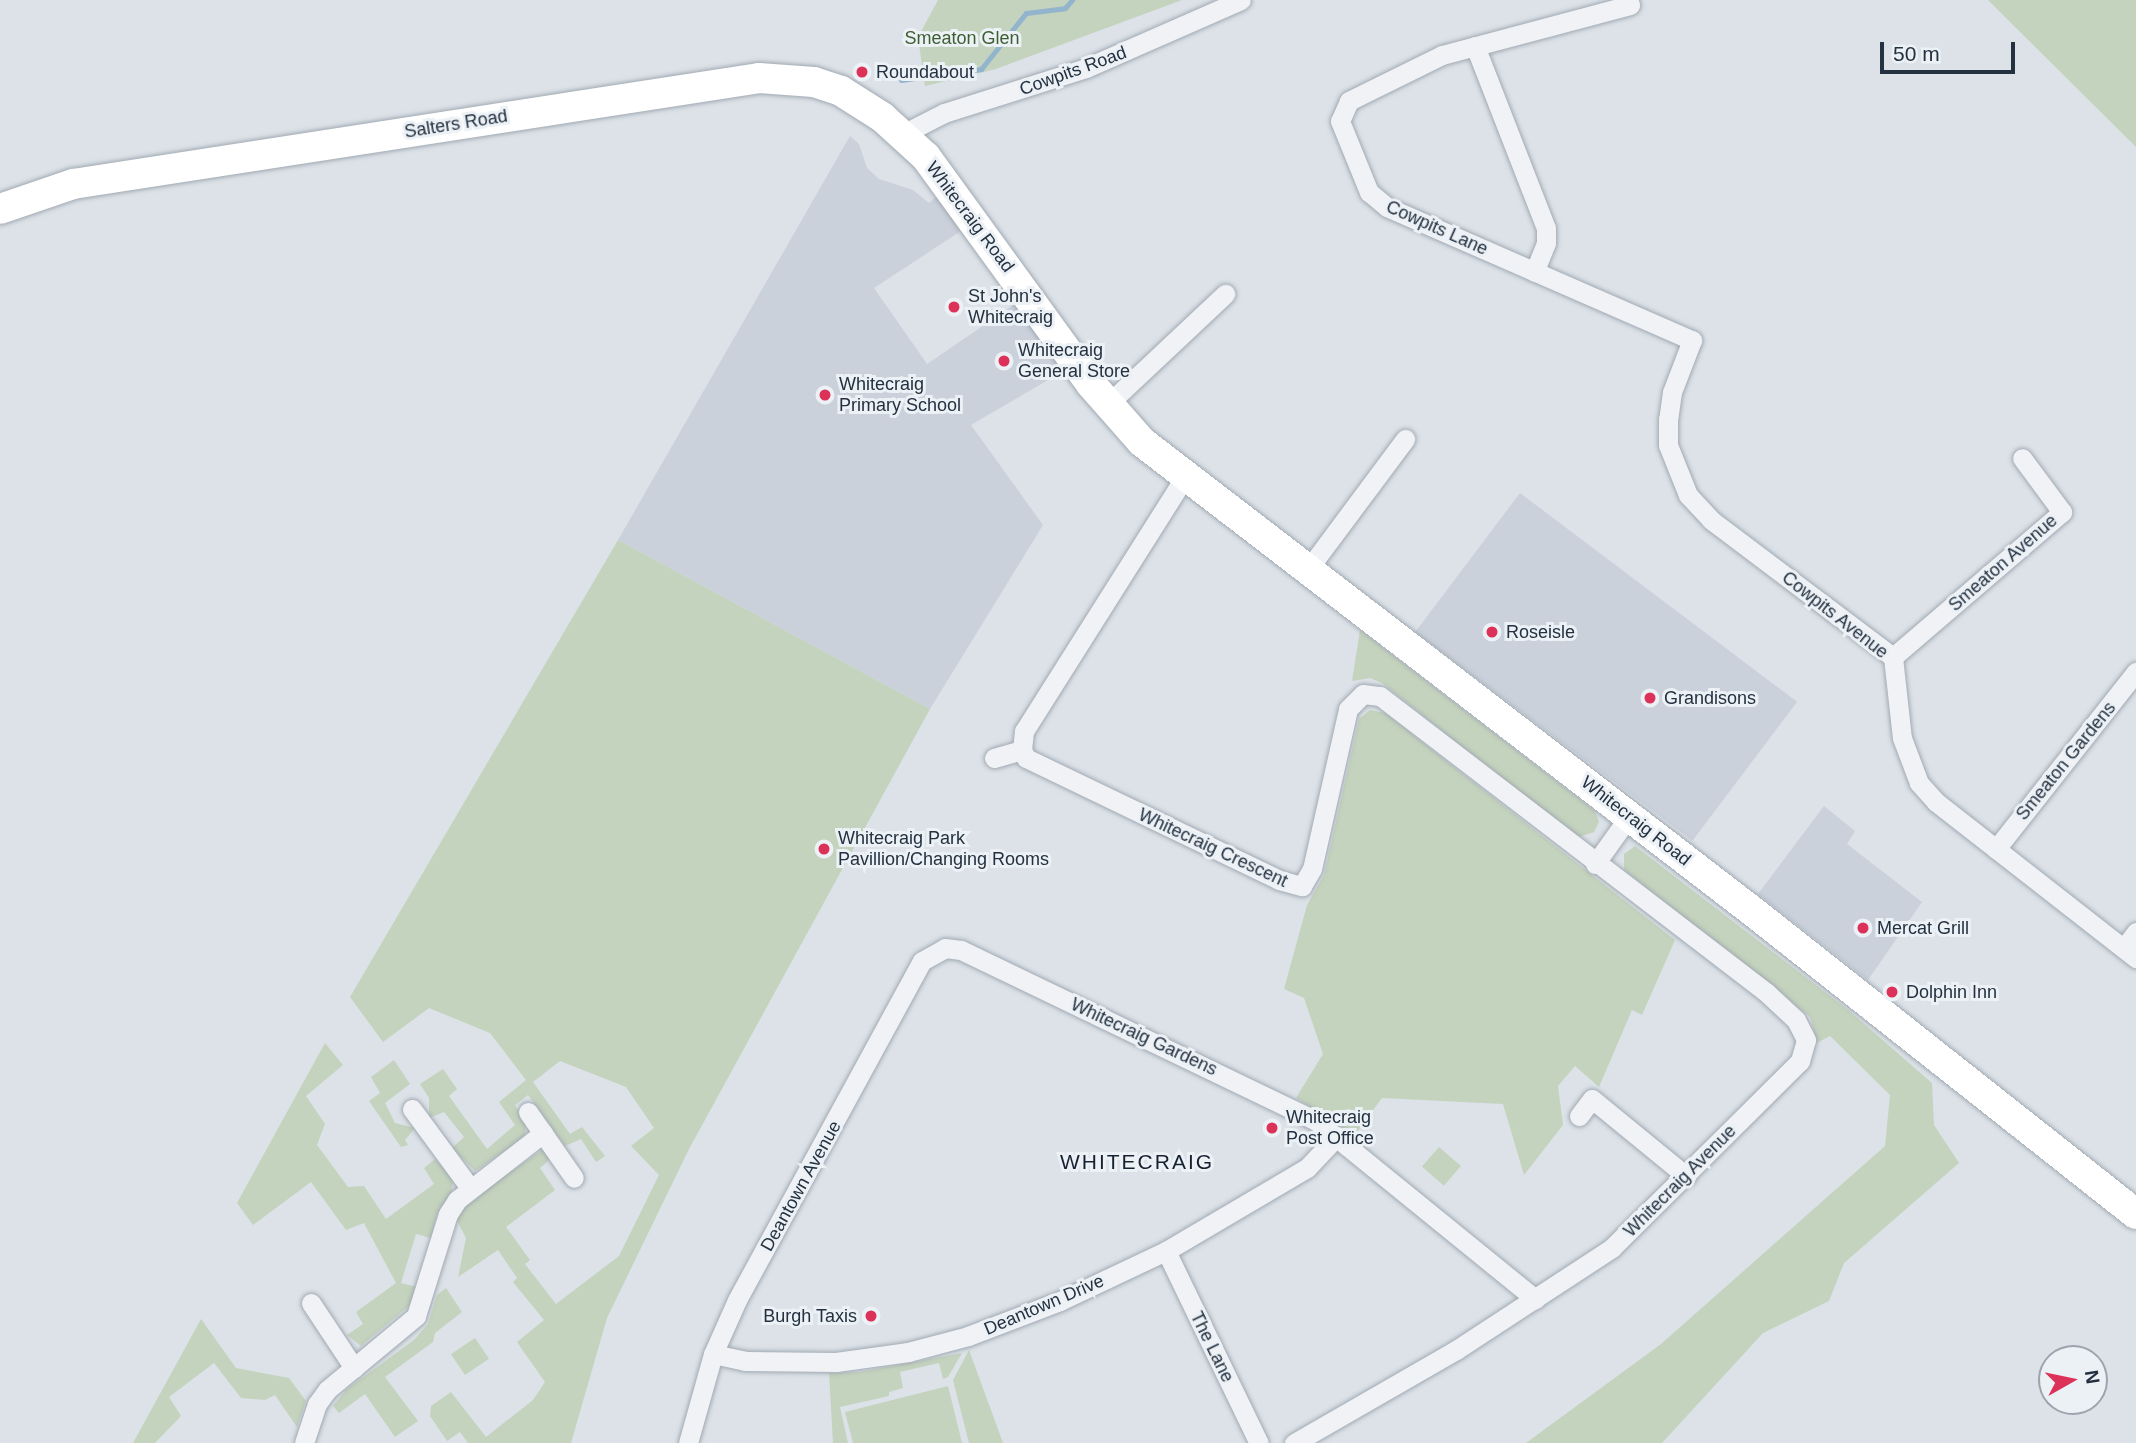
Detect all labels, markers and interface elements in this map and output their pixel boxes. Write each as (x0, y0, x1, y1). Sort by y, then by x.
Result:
park label: Smeaton Glen (904, 27, 1020, 49)
scale bar (1884, 28, 2019, 72)
street label: Cowpits Road (1017, 42, 1129, 100)
text: 50 m (1893, 42, 1940, 65)
place label: Roundabout (876, 61, 974, 83)
marker: Roundabout (854, 64, 870, 80)
street label: Salters Road (403, 105, 509, 143)
street label: Whitecraig Road (921, 157, 1019, 277)
street label: Cowpits Lane (1383, 196, 1491, 260)
place label: St John's Whitecraig (968, 286, 1053, 328)
marker: St John's Whitecraig (946, 299, 962, 315)
place label: Whitecraig General Store (1018, 340, 1130, 382)
marker: Whitecraig General Store (996, 353, 1012, 369)
place label: Whitecraig Primary School (839, 374, 961, 416)
marker: Whitecraig Primary School (817, 387, 833, 403)
street label: Smeaton Avenue (1944, 510, 2062, 616)
street label: Cowpits Avenue (1777, 567, 1893, 663)
place label: Roseisle (1506, 621, 1575, 643)
marker: Roseisle (1484, 624, 1500, 640)
place label: Grandisons (1664, 687, 1756, 709)
marker: Grandisons (1642, 690, 1658, 706)
street label: Smeaton Gardens (2012, 697, 2120, 825)
street label: Whitecraig Road (1577, 772, 1695, 870)
street label: Whitecraig Crescent (1135, 804, 1291, 892)
place label: Whitecraig Park Pavillion/Changing Rooms (838, 828, 1049, 870)
marker: Whitecraig Park Pavillion/Changing Rooms (816, 841, 832, 857)
place label: Mercat Grill (1877, 917, 1969, 939)
marker: Mercat Grill (1855, 920, 1871, 936)
place label: Dolphin Inn (1906, 981, 1997, 1003)
marker: Dolphin Inn (1884, 984, 1900, 1000)
street label: Whitecraig Gardens (1067, 994, 1221, 1080)
place label: Whitecraig Post Office (1286, 1107, 1374, 1150)
street label: Deantown Avenue (756, 1117, 846, 1255)
marker: Whitecraig Post Office (1264, 1120, 1280, 1136)
street label: Whitecraig Avenue (1619, 1120, 1741, 1242)
district label: WHITECRAIG (1061, 1149, 1213, 1175)
street label: Deantown Drive (981, 1270, 1107, 1340)
place label: Burgh Taxis (763, 1305, 857, 1327)
marker: Burgh Taxis (863, 1308, 879, 1324)
street label: The Lane (1186, 1308, 1238, 1386)
north arrow (2038, 1345, 2108, 1415)
text: N (2081, 1369, 2104, 1385)

